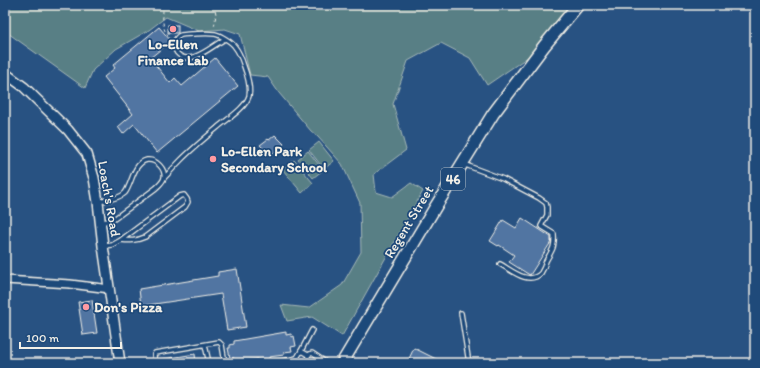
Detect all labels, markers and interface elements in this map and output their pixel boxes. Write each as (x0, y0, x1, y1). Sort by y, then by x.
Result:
marker: Lo-Ellen Finance Lab (168, 24, 178, 34)
place label: Lo-Ellen Finance Lab (137, 36, 209, 69)
place label: Lo-Ellen Park Secondary School (221, 143, 328, 176)
marker: Lo-Ellen Park Secondary School (208, 154, 218, 164)
street label: Loach's Road (94, 160, 124, 239)
road number: 46 (441, 168, 465, 190)
street label: Regent Street (381, 183, 437, 261)
place label: Don's Pizza (94, 299, 163, 316)
marker: Don's Pizza (81, 302, 91, 312)
scale bar (20, 324, 121, 350)
text: 100 m (26, 331, 59, 345)

